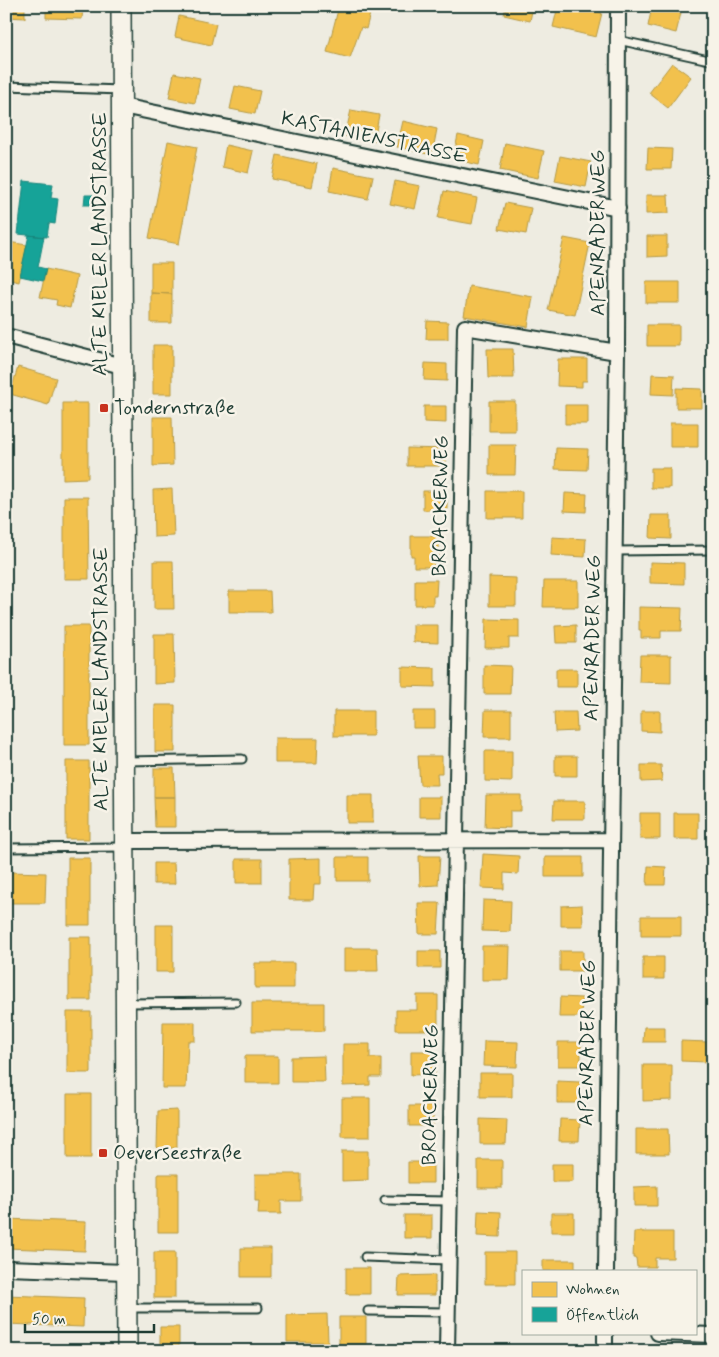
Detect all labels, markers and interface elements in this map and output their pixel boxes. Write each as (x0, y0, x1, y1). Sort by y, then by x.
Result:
street label: KASTANIENSTRASSE (279, 105, 469, 171)
street label: ALTE KIELER LANDSTRASSE (87, 112, 114, 376)
street label: APENRADER WEG (585, 150, 612, 316)
place label: Tondernstraße (114, 395, 235, 422)
marker: Tondernstraße (98, 402, 110, 414)
street label: BROACKERWEG (426, 435, 456, 577)
street label: ALTE KIELER LANDSTRASSE (88, 547, 115, 811)
street label: APENRADER WEG (578, 555, 608, 721)
street label: APENRADER WEG (573, 960, 603, 1126)
street label: BROACKERWEG (416, 1024, 446, 1166)
place label: Oeverseestraße (113, 1140, 242, 1167)
marker: Oeverseestraße (97, 1147, 109, 1159)
legend (522, 1270, 696, 1334)
text: Wohnen (566, 1280, 620, 1300)
scale bar (25, 1302, 154, 1334)
text: Öffentlich (566, 1306, 639, 1326)
text: 50 m (32, 1310, 66, 1330)

